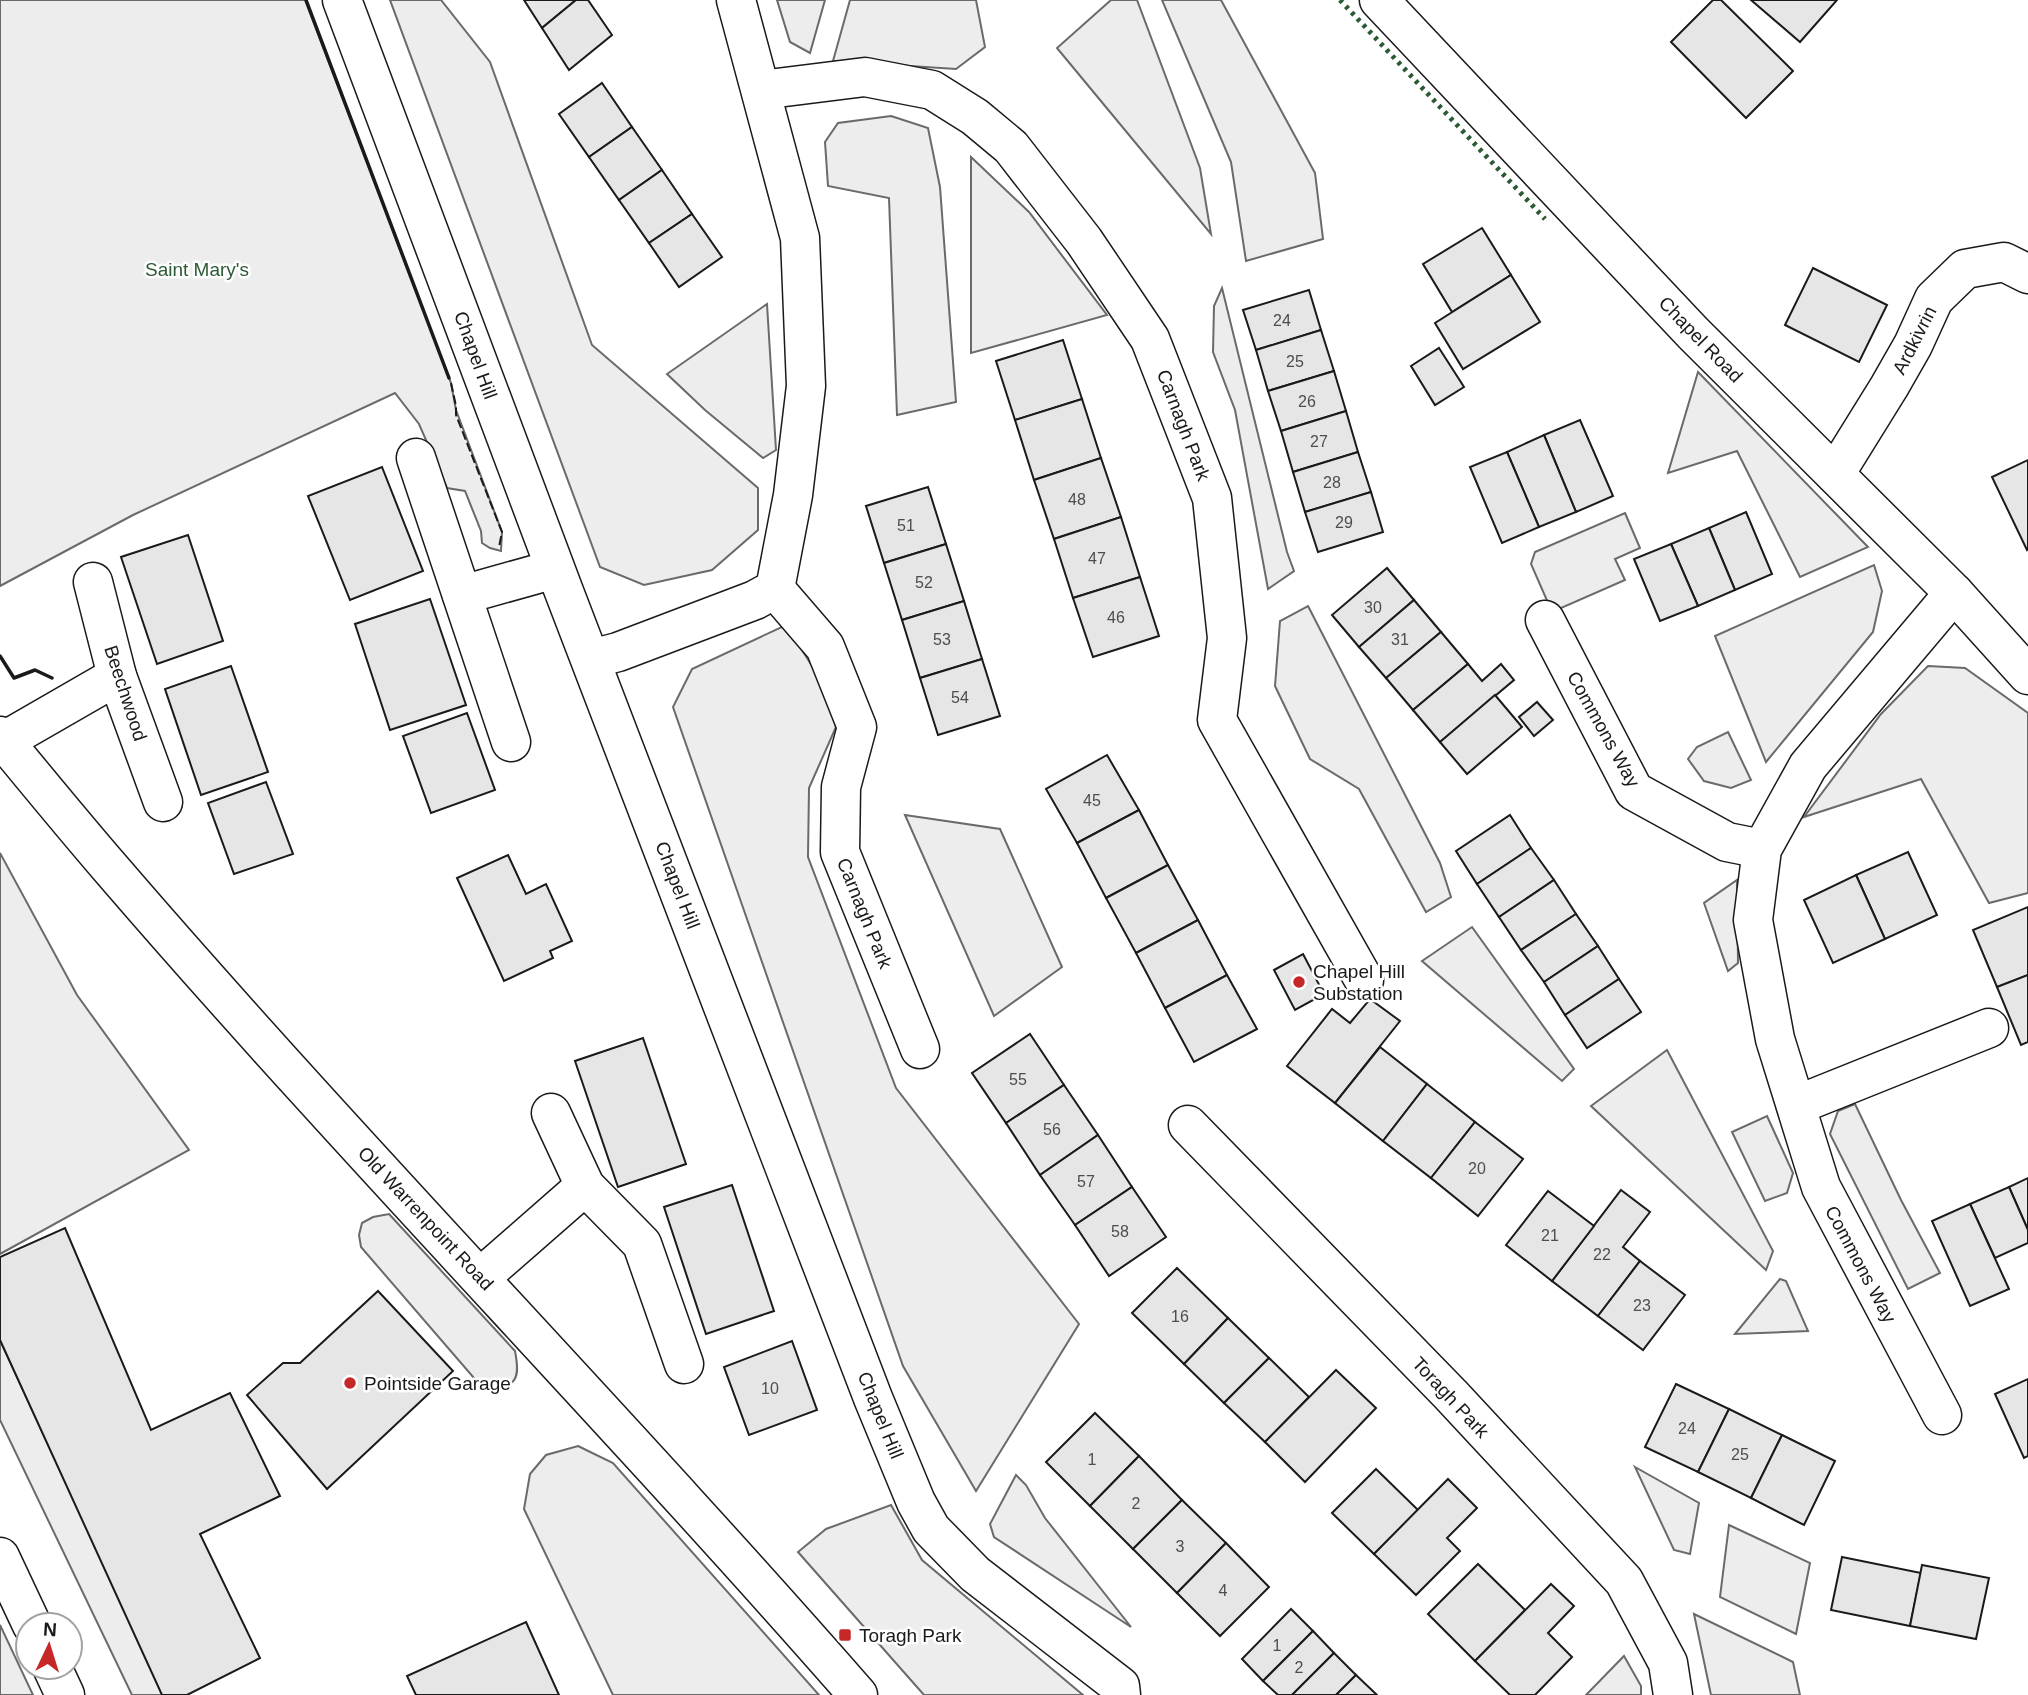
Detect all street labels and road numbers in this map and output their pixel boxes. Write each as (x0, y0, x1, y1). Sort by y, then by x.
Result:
street label: Chapel Road (1655, 292, 1747, 387)
street label: Ardkivrin (1888, 303, 1941, 378)
street label: Chapel Hill (450, 308, 501, 402)
street label: Carnagh Park (1153, 367, 1215, 484)
street label: Beechwood (100, 643, 151, 744)
street label: Commons Way (1563, 668, 1644, 791)
street label: Chapel Hill (651, 839, 704, 932)
street label: Carnagh Park (833, 855, 896, 972)
street label: Old Warrenpoint Road (354, 1142, 498, 1294)
street label: Commons Way (1821, 1202, 1900, 1327)
street label: Toragh Park (1408, 1353, 1494, 1442)
street label: Chapel Hill (854, 1369, 907, 1462)

